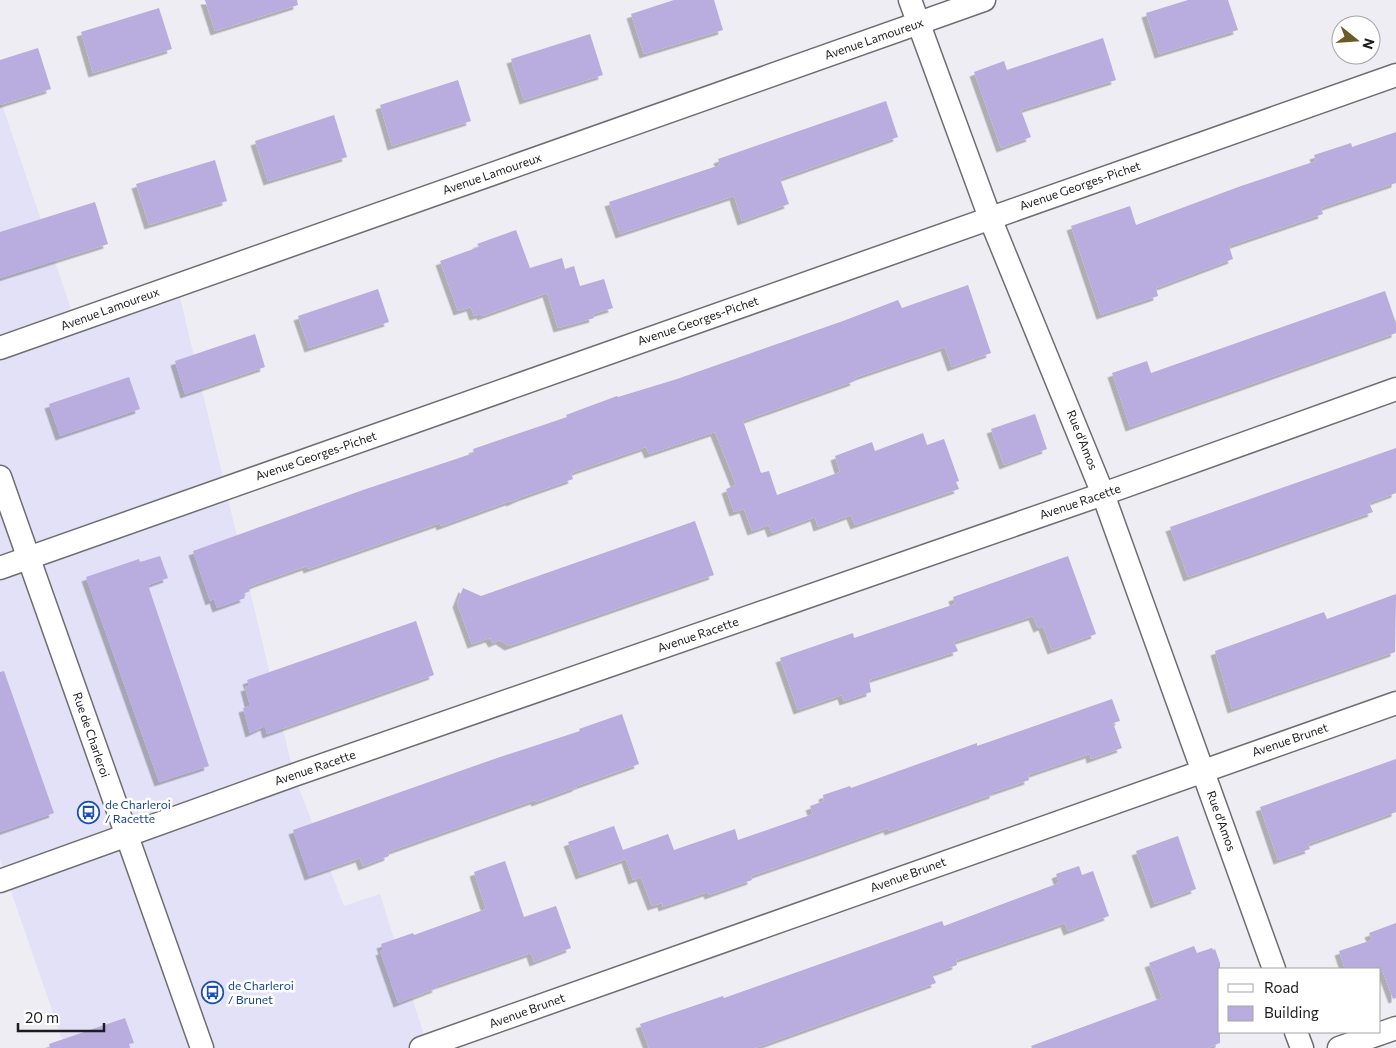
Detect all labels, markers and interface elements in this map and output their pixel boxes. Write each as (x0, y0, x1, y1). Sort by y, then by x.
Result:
street label: Avenue Lamoureux (822, 14, 926, 62)
north arrow (1331, 15, 1381, 65)
text: N (1359, 36, 1379, 51)
street label: Avenue Lamoureux (440, 149, 544, 197)
street label: Avenue Georges-Pichet (1017, 158, 1142, 212)
street label: Avenue Lamoureux (58, 284, 161, 332)
street label: Avenue Georges-Pichet (635, 293, 760, 347)
street label: Rue d'Amos (1065, 408, 1101, 472)
street label: Avenue Georges-Pichet (253, 428, 378, 482)
street label: Avenue Racette (1037, 481, 1122, 521)
street label: Avenue Racette (655, 614, 740, 654)
street label: Rue de Charleroi (71, 690, 113, 779)
street label: Avenue Brunet (1250, 719, 1330, 759)
street label: Avenue Racette (272, 747, 357, 787)
street label: Rue d'Amos (1205, 789, 1239, 853)
place label: de Charleroi / Racette (105, 797, 171, 825)
bus stop icon: de Charleroi / Racette (77, 800, 101, 824)
street label: Avenue Brunet (868, 854, 948, 894)
legend (1218, 968, 1381, 1033)
place label: de Charleroi / Brunet (228, 978, 294, 1006)
text: Road (1264, 978, 1299, 996)
bus stop icon: de Charleroi / Brunet (200, 981, 224, 1005)
street label: Avenue Brunet (487, 990, 567, 1030)
scale bar (18, 1000, 104, 1032)
text: Building (1264, 1003, 1319, 1021)
text: 20 m (25, 1008, 59, 1026)

